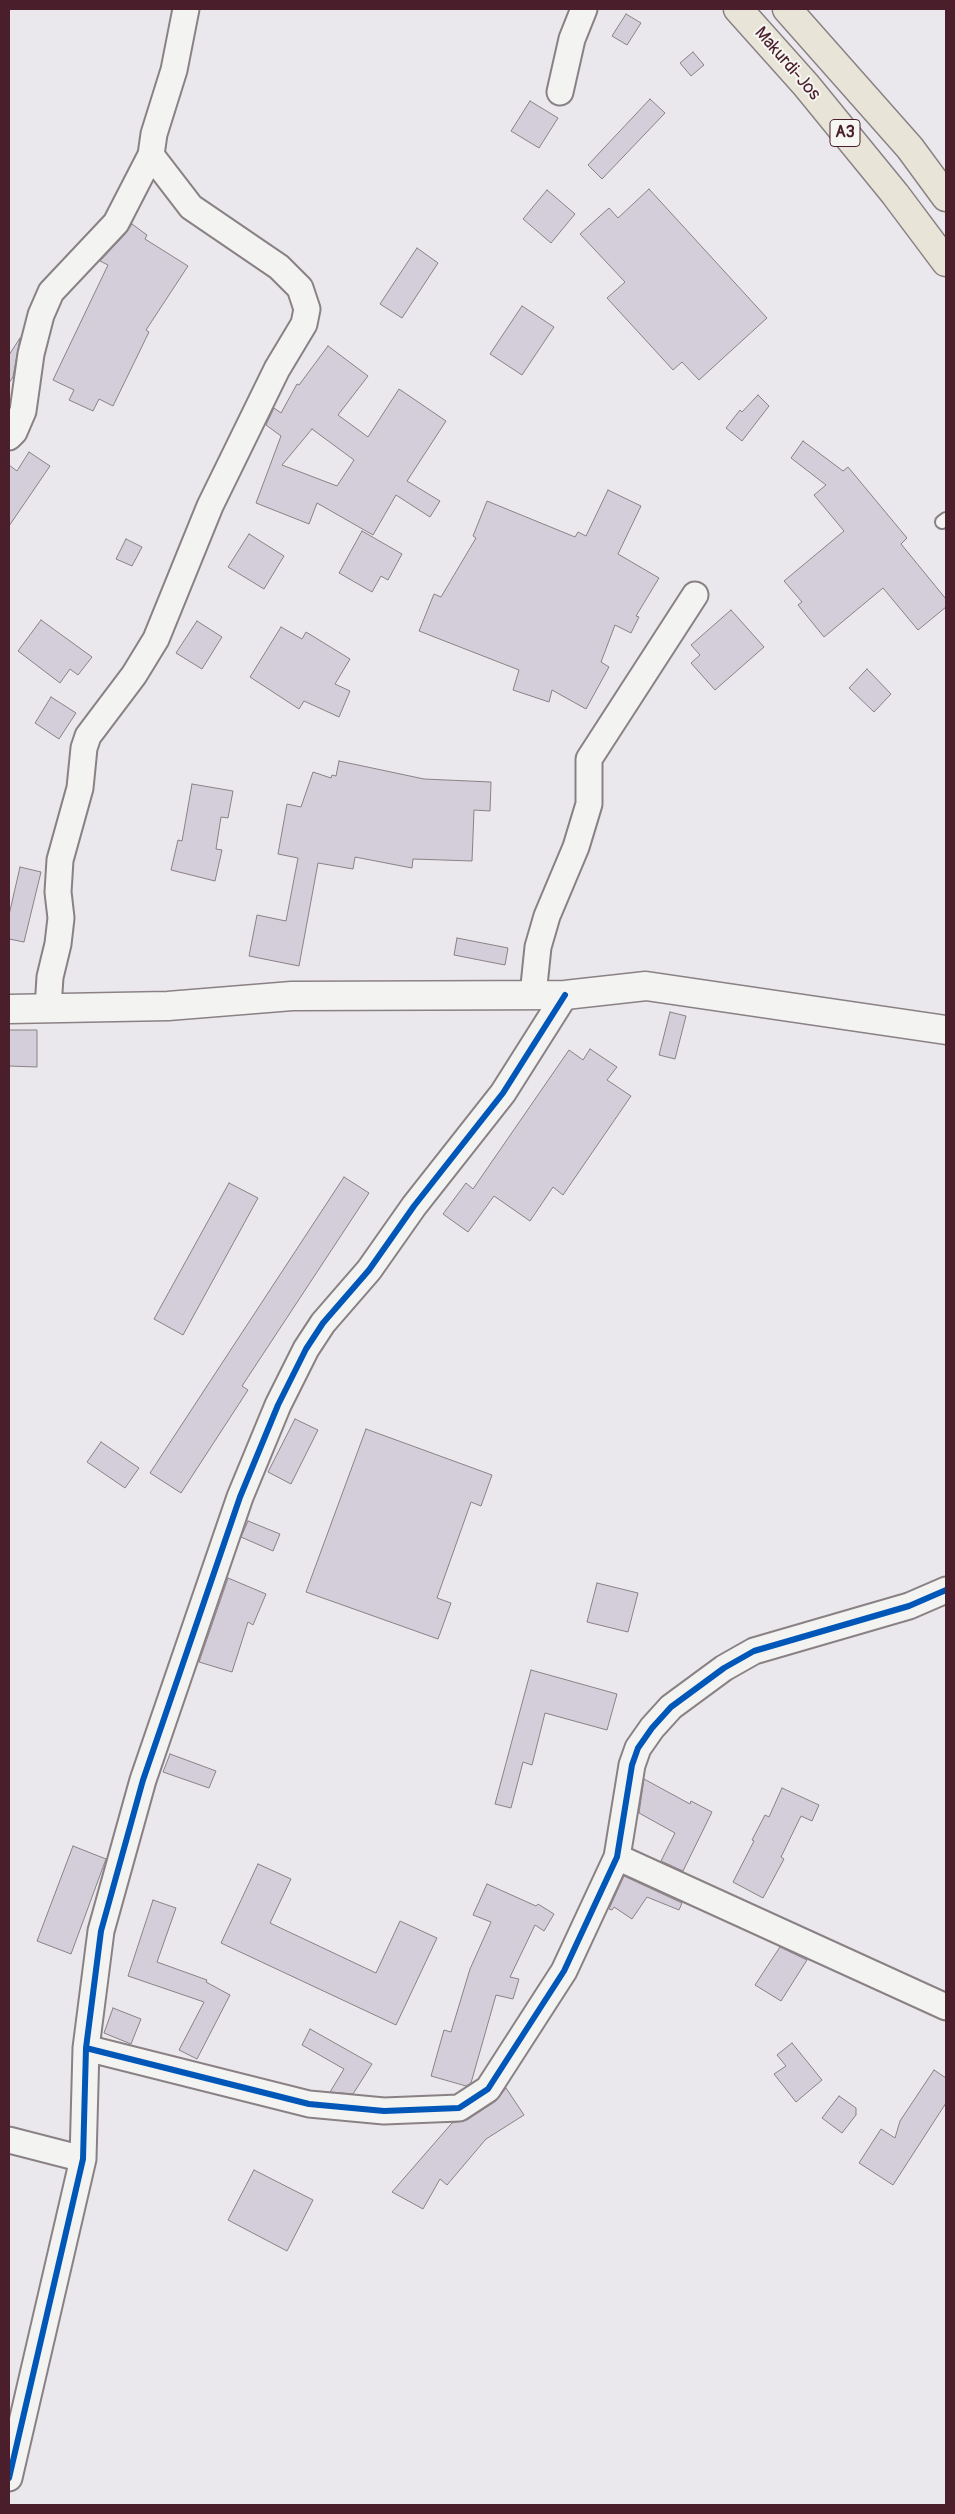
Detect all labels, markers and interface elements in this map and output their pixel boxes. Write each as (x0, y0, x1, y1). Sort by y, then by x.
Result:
street label: Makurdi-Jos (749, 23, 825, 105)
road number: A3 (830, 120, 860, 146)

